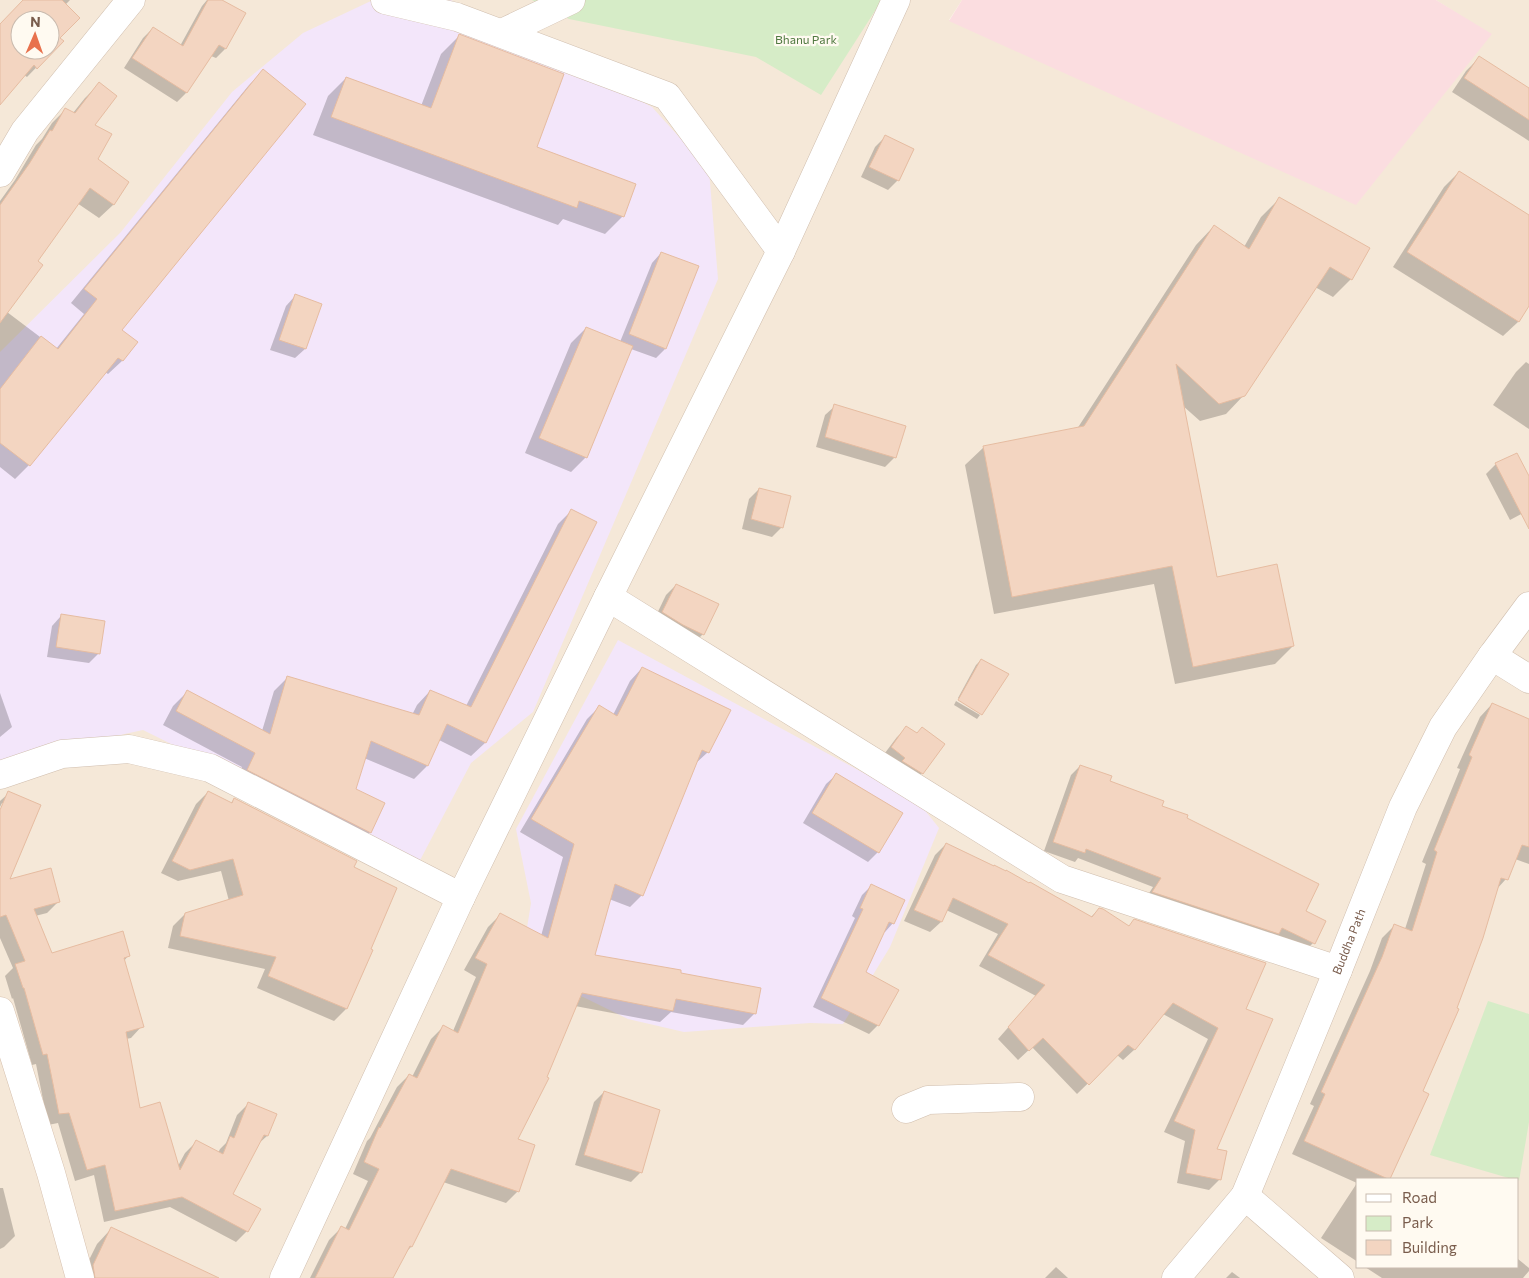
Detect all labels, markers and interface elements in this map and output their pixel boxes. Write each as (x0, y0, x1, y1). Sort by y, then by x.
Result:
north arrow (10, 10, 60, 60)
text: N (30, 13, 41, 30)
park label: Bhanu Park (775, 32, 837, 46)
street label: Buddha Path (1329, 907, 1368, 976)
legend (1356, 1178, 1519, 1268)
text: Road (1402, 1188, 1437, 1206)
text: Park (1402, 1213, 1433, 1231)
text: Building (1402, 1238, 1457, 1256)

